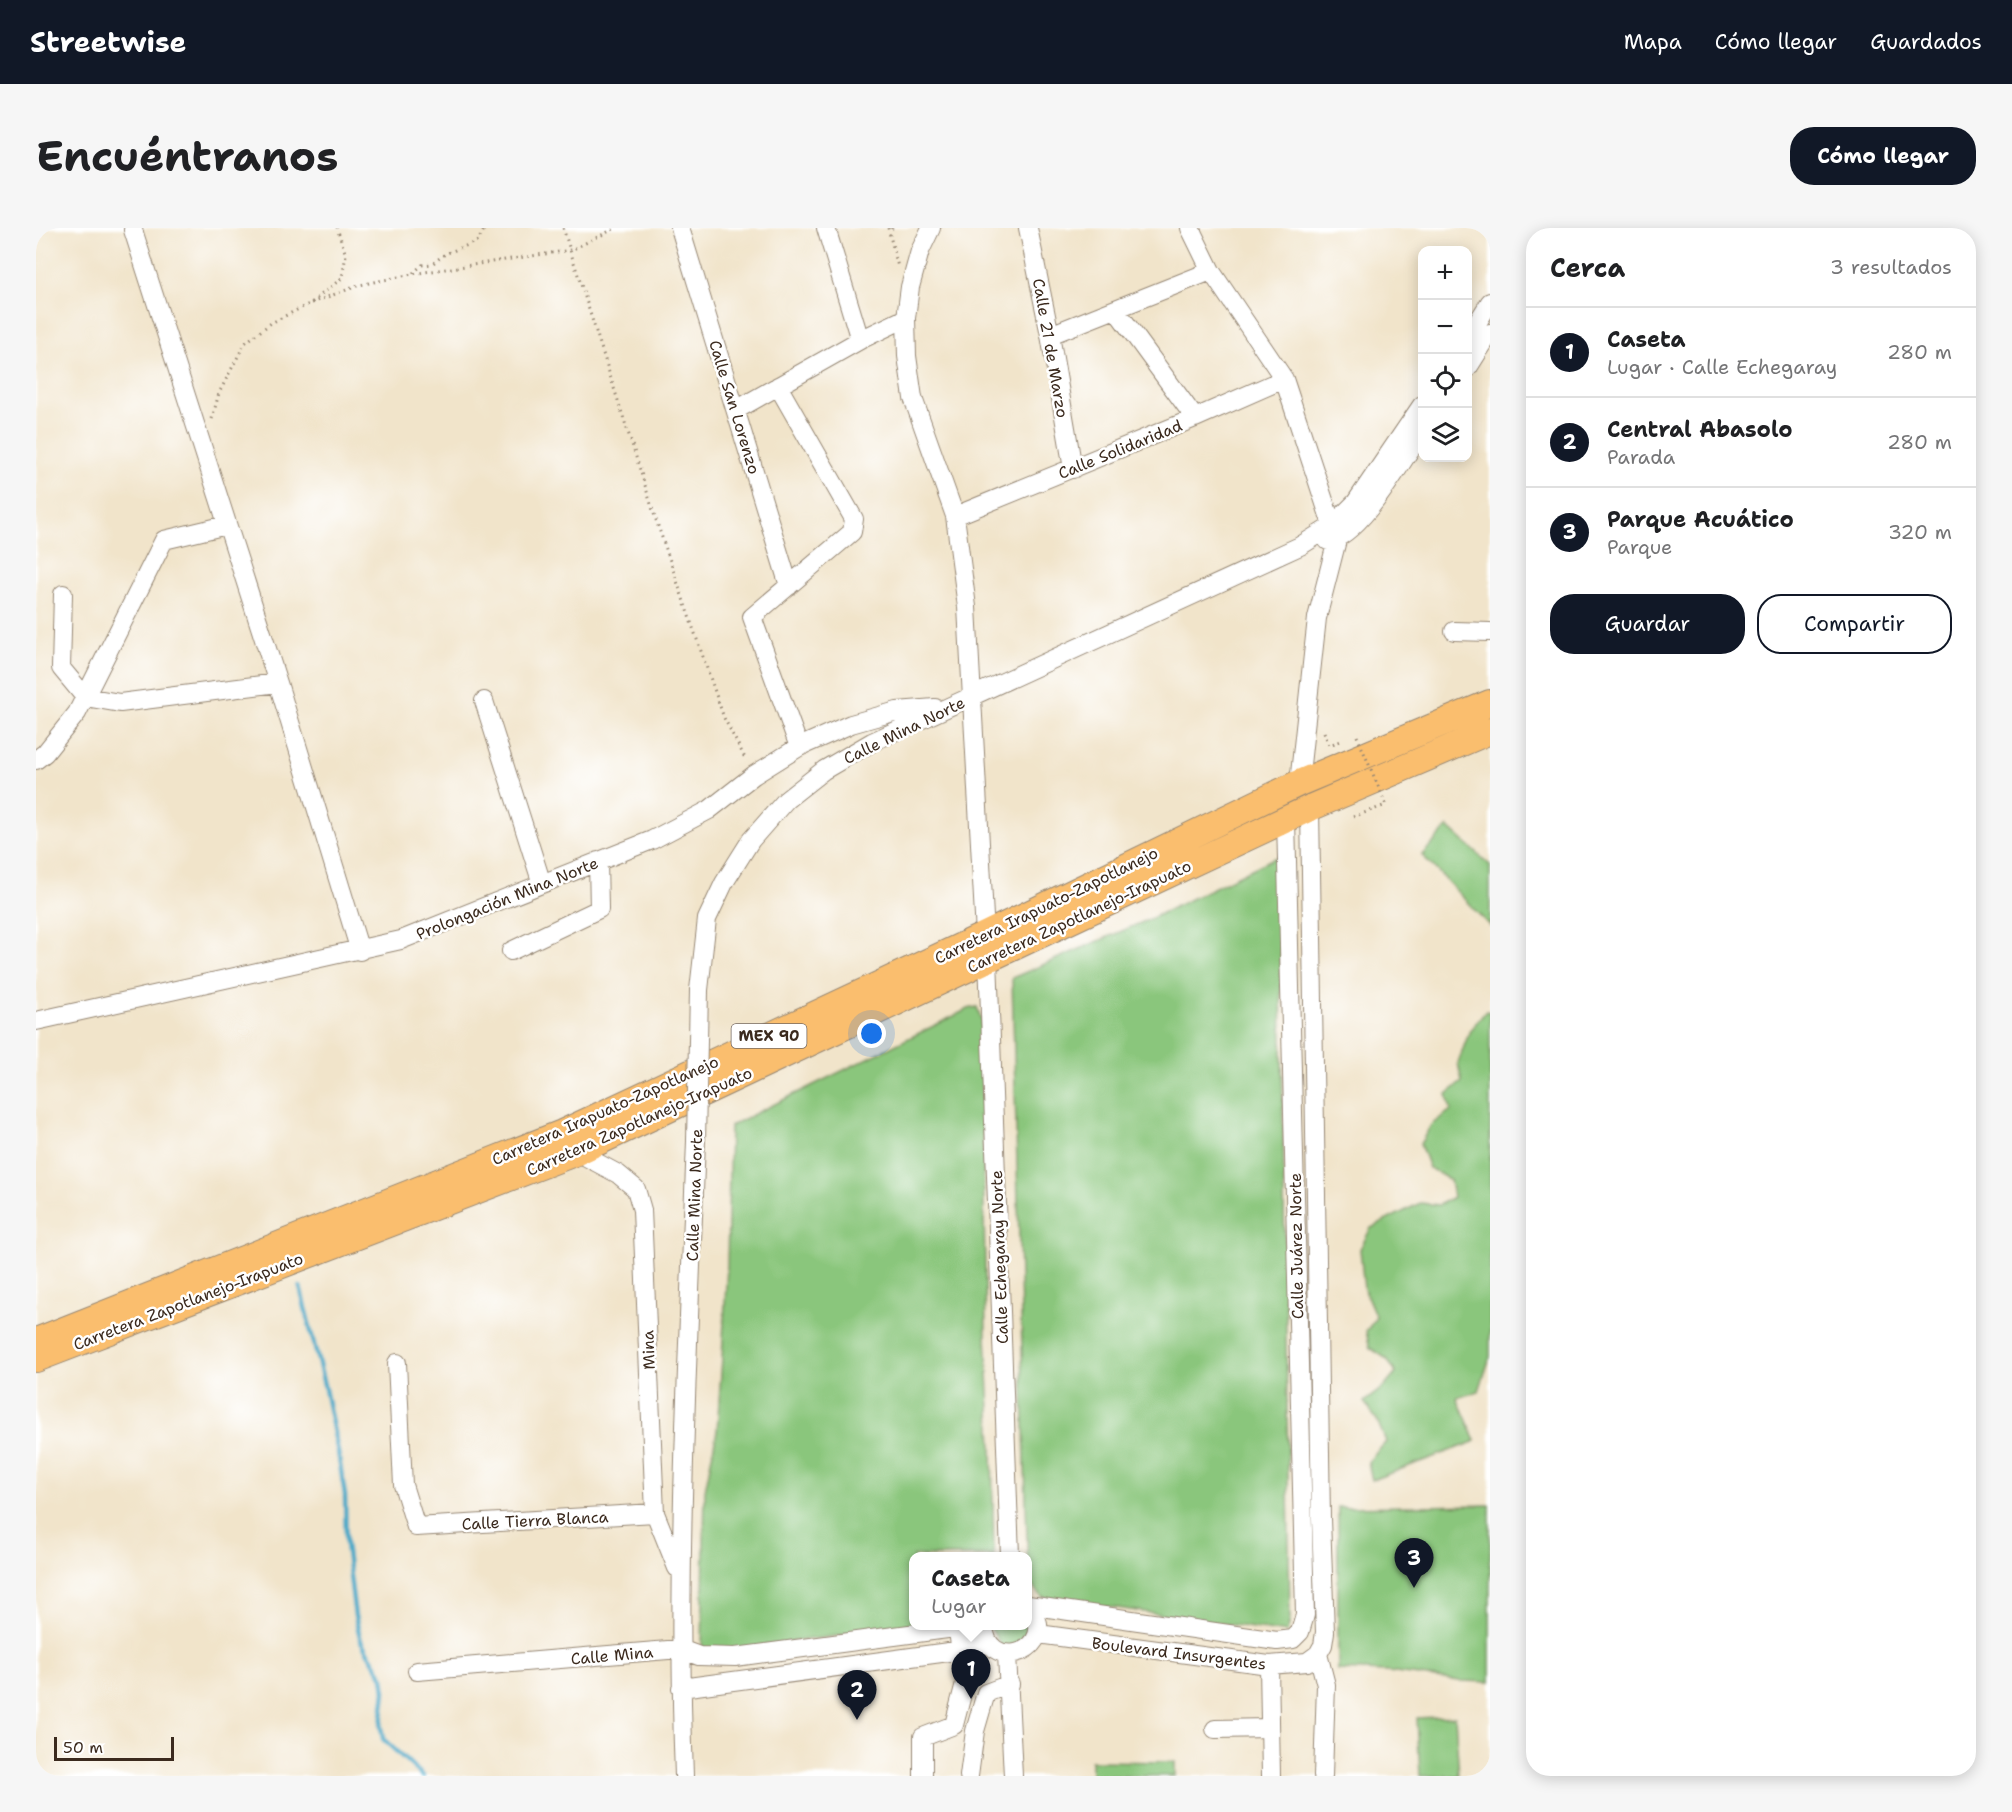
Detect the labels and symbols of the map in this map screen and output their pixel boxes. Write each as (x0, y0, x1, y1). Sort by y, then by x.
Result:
street label: Calle 21 de Marzo (1028, 277, 1073, 420)
street label: Calle San Lorenzo (704, 338, 765, 477)
street label: Calle Solidaridad (1055, 415, 1185, 484)
street label: Calle Mina Norte (840, 692, 968, 769)
street label: Carretera Irapuato-Zapotlanejo (931, 842, 1161, 969)
street label: Prolongación Mina Norte (413, 852, 601, 945)
street label: Carretera Zapotlanejo-Irapuato (964, 855, 1195, 978)
your location (857, 1019, 886, 1048)
road number: MEX 90 (732, 1024, 807, 1048)
street label: Carretera Irapuato-Zapotlanejo (489, 1051, 722, 1170)
street label: Carretera Zapotlanejo-Irapuato (523, 1062, 755, 1181)
street label: Calle Mina Norte (682, 1128, 707, 1262)
street label: Calle Echegaray Norte (986, 1170, 1013, 1344)
street label: Calle Juárez Norte (1285, 1173, 1308, 1319)
street label: Carretera Zapotlanejo-Irapuato (70, 1248, 306, 1355)
street label: Mina (637, 1330, 660, 1370)
street label: Calle Tierra Blanca (461, 1506, 609, 1535)
pin: 3 (1394, 1538, 1434, 1588)
street label: Boulevard Insurgentes (1091, 1632, 1267, 1675)
street label: Calle Mina (570, 1641, 654, 1670)
pin: 1 (952, 1650, 990, 1699)
pin: 2 (838, 1670, 876, 1720)
scale bar (54, 1734, 174, 1762)

